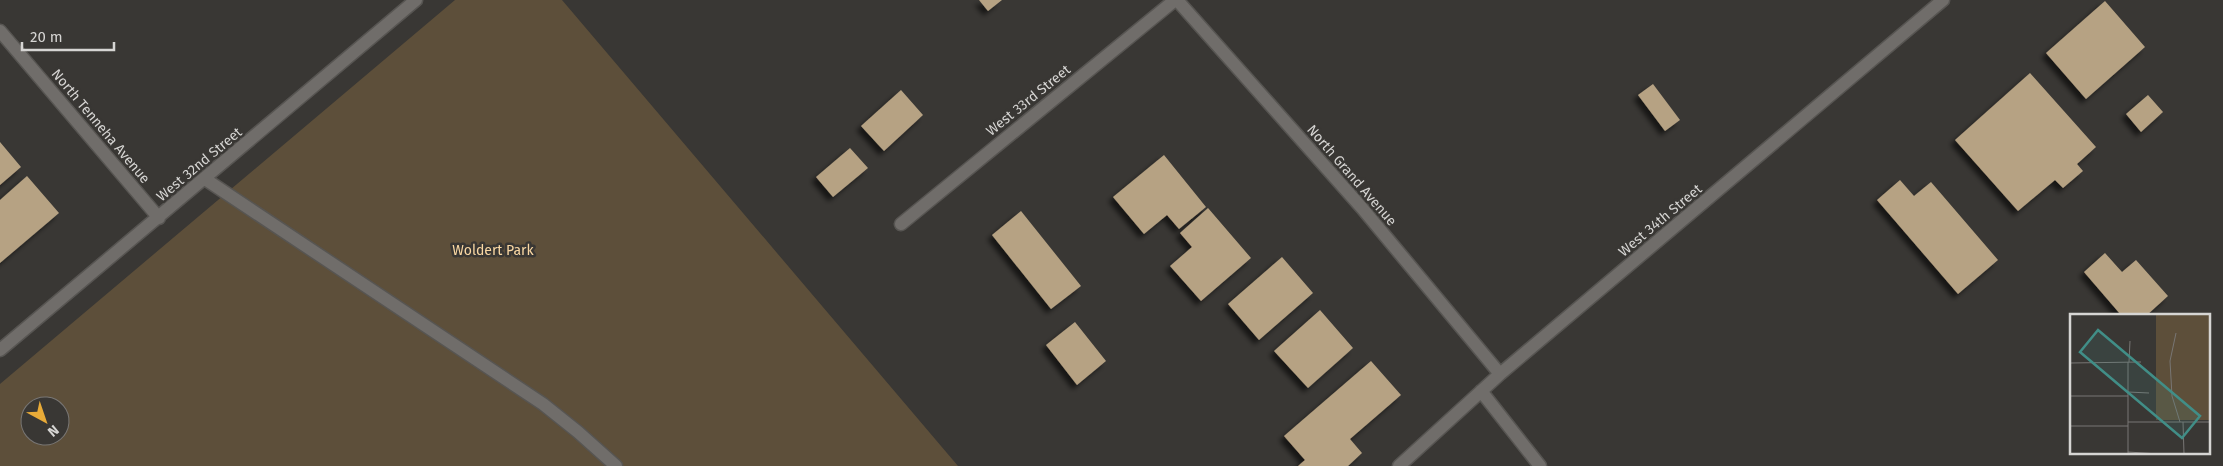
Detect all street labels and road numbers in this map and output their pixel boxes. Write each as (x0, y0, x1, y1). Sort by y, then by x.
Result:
street label: West 33rd Street (983, 61, 1075, 140)
street label: North Tenneha Avenue (48, 66, 153, 187)
street label: North Grand Avenue (1303, 121, 1400, 229)
street label: West 32nd Street (153, 123, 246, 205)
street label: West 34th Street (1615, 180, 1706, 260)

